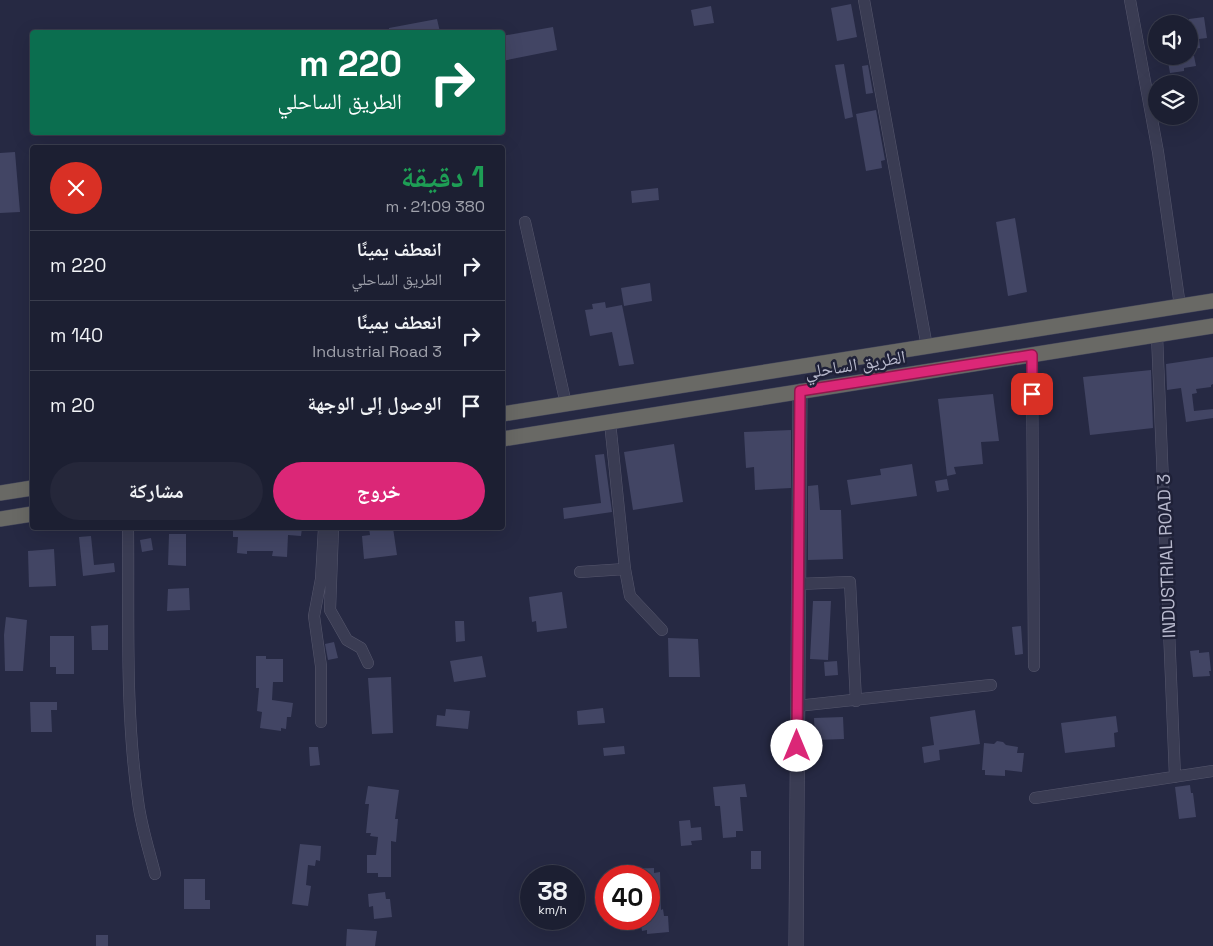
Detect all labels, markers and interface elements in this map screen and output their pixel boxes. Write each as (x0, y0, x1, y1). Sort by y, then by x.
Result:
map controls (1148, 15, 1198, 125)
button: sound (1148, 15, 1198, 65)
text: 220 m (299, 42, 402, 86)
icon: right (420, 50, 485, 115)
button: layers (1148, 75, 1198, 125)
text: الطريق الساحلي (278, 87, 402, 115)
text: 1 دقيقة (401, 157, 485, 196)
button: close (50, 162, 102, 214)
text: 380 m · 21:09 (386, 196, 485, 217)
text: انعطف يمينًا (357, 237, 442, 262)
icon: right (457, 252, 485, 280)
text: 220 m (50, 253, 106, 278)
text: الطريق الساحلي (351, 269, 442, 290)
text: انعطف يمينًا (357, 310, 442, 335)
icon: right (457, 322, 485, 350)
text: 140 m (50, 323, 103, 348)
text: Industrial Road 3 (312, 341, 442, 362)
street label: الطريق الساحلي (803, 345, 908, 387)
pin (1011, 373, 1053, 415)
icon: arrive (1018, 380, 1046, 408)
text: الوصول إلى الوجهة (307, 391, 442, 416)
icon: arrive (457, 392, 485, 420)
text: 20 m (50, 393, 95, 418)
button: مشاركة (50, 462, 263, 520)
button: خروج (273, 462, 485, 520)
street label: INDUSTRIAL ROAD 3 (1152, 473, 1180, 639)
position arrow (770, 719, 822, 771)
speed limit sign: 40 (595, 865, 660, 930)
text: 38 (537, 875, 568, 907)
text: km/h (538, 902, 567, 918)

